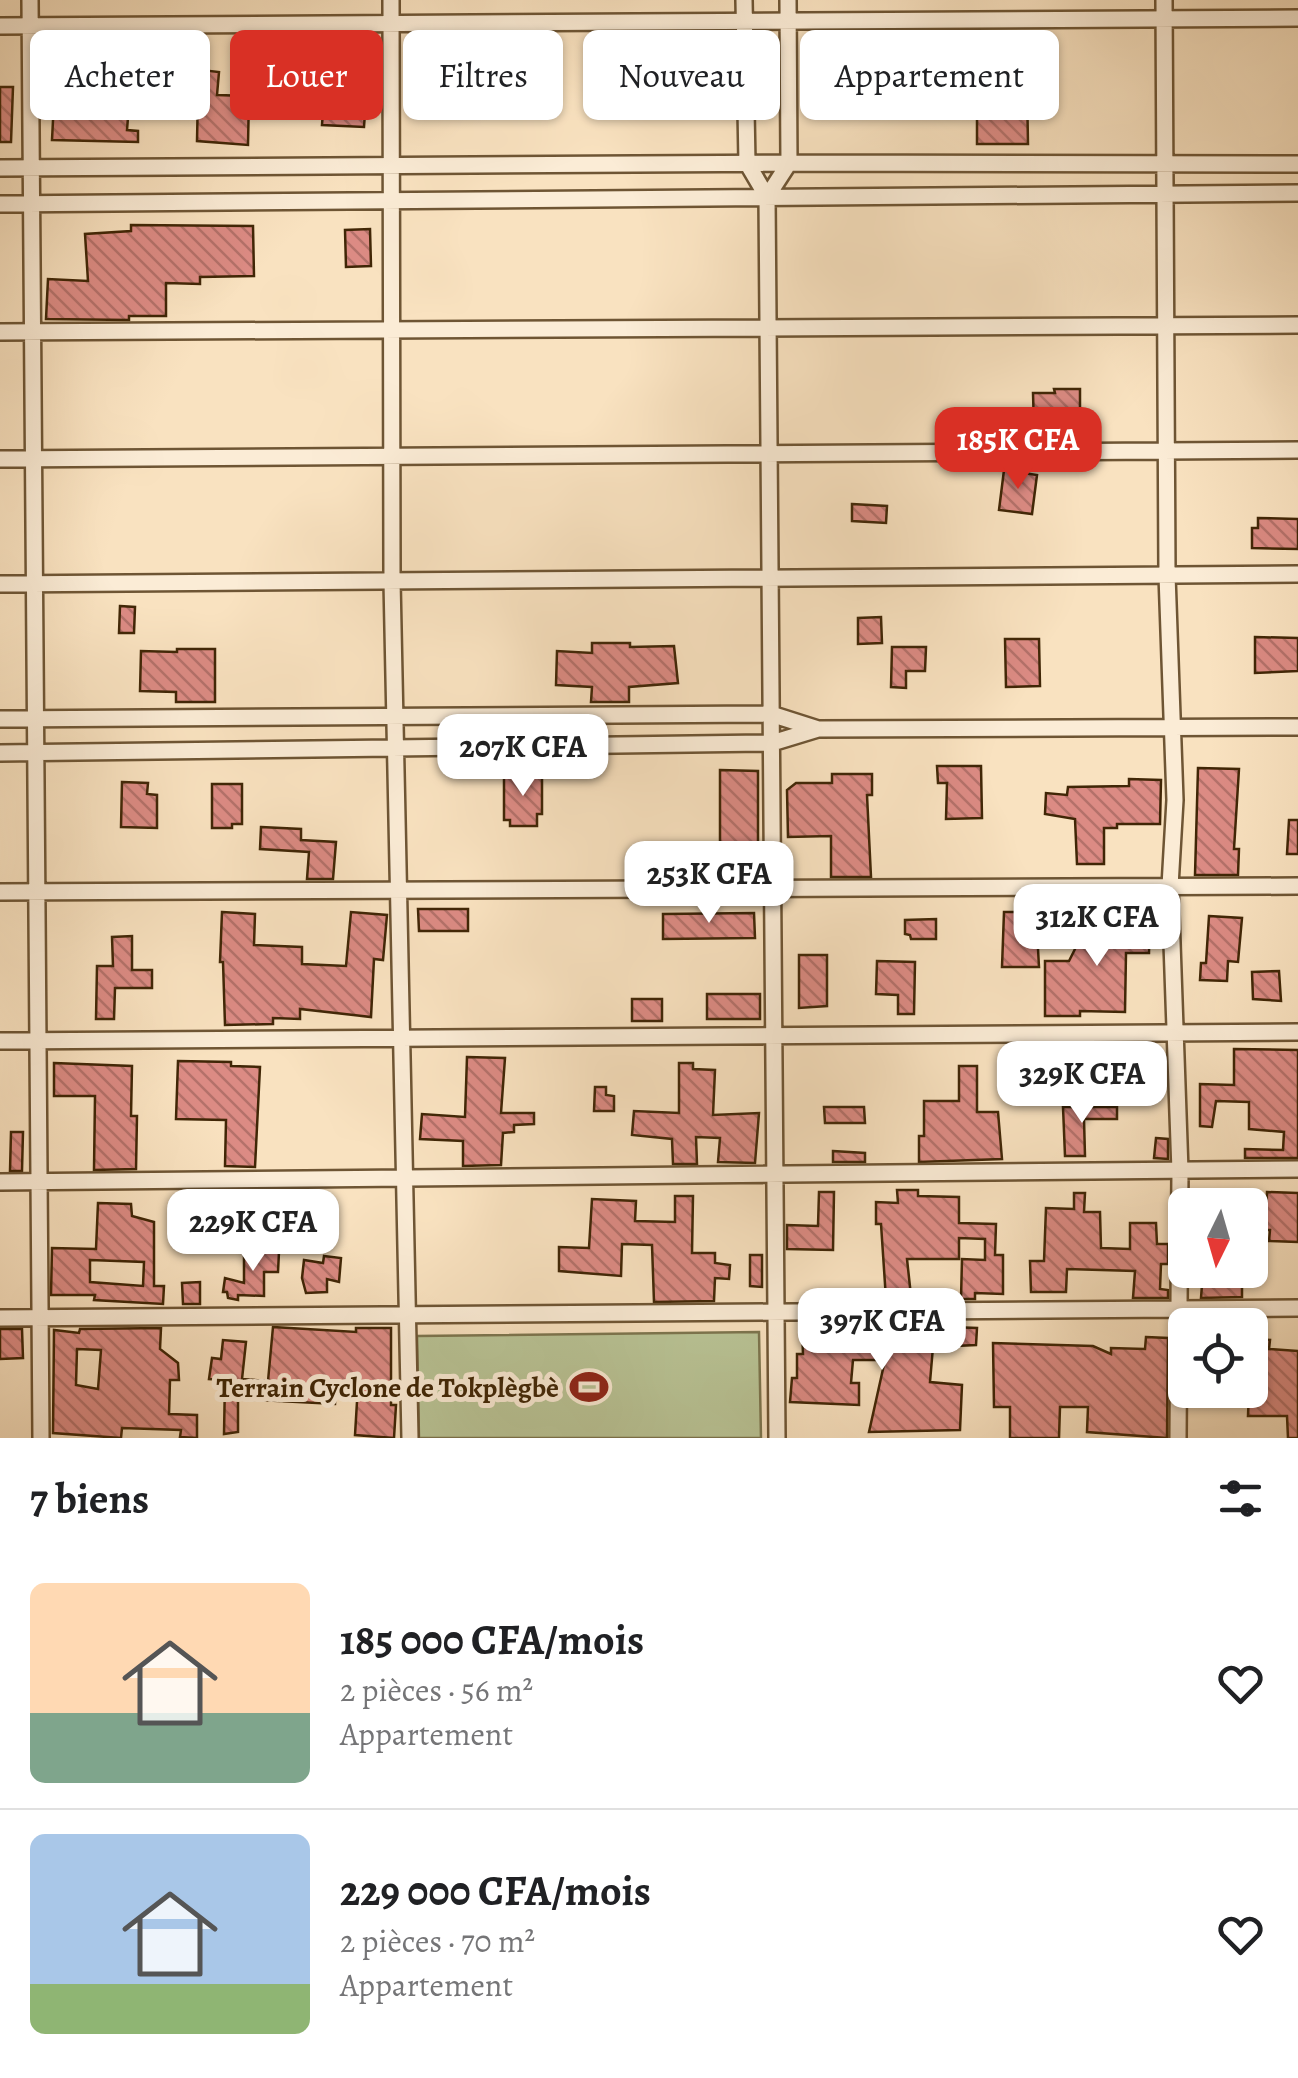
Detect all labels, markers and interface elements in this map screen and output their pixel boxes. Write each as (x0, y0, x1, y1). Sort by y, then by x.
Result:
chip: Acheter (30, 30, 210, 120)
chip: Louer (230, 30, 383, 120)
chip: Filtres (403, 30, 563, 120)
chip: Nouveau (583, 30, 780, 120)
chip: Appartement (800, 30, 1059, 120)
pin: 185K CFA (915, 407, 1121, 492)
text: 185K CFA (957, 417, 1079, 461)
pin: 207K CFA (420, 714, 626, 799)
text: 207K CFA (459, 724, 587, 768)
pin: 253K CFA (606, 841, 812, 926)
text: 253K CFA (646, 851, 772, 895)
pin: 312K CFA (994, 884, 1200, 969)
text: 312K CFA (1036, 894, 1158, 938)
pin: 329K CFA (979, 1041, 1185, 1126)
text: 329K CFA (1019, 1051, 1145, 1095)
north arrow (1168, 1188, 1268, 1288)
map controls (1168, 1188, 1268, 1408)
pin: 229K CFA (150, 1189, 356, 1274)
text: 229K CFA (189, 1199, 317, 1243)
pin: 397K CFA (779, 1288, 985, 1373)
text: 397K CFA (820, 1298, 944, 1342)
button: locate (1168, 1308, 1268, 1408)
sports icon: Terrain Cyclone de Tokplègbè (568, 1366, 610, 1408)
place label: Terrain Cyclone de Tokplègbè (217, 1369, 559, 1407)
text: 7 biens (30, 1470, 149, 1527)
icon: filters (1213, 1471, 1268, 1526)
text: 185 000 CFA/mois (340, 1611, 644, 1668)
icon: home (110, 1623, 230, 1743)
icon: heart (1213, 1656, 1268, 1711)
text: 2 pièces · 56 m² (340, 1668, 533, 1712)
text: Appartement (340, 1712, 513, 1756)
text: 229 000 CFA/mois (340, 1862, 651, 1919)
icon: home (110, 1874, 230, 1994)
icon: heart (1213, 1907, 1268, 1962)
text: 2 pièces · 70 m² (340, 1919, 535, 1963)
text: Appartement (340, 1963, 513, 2007)

